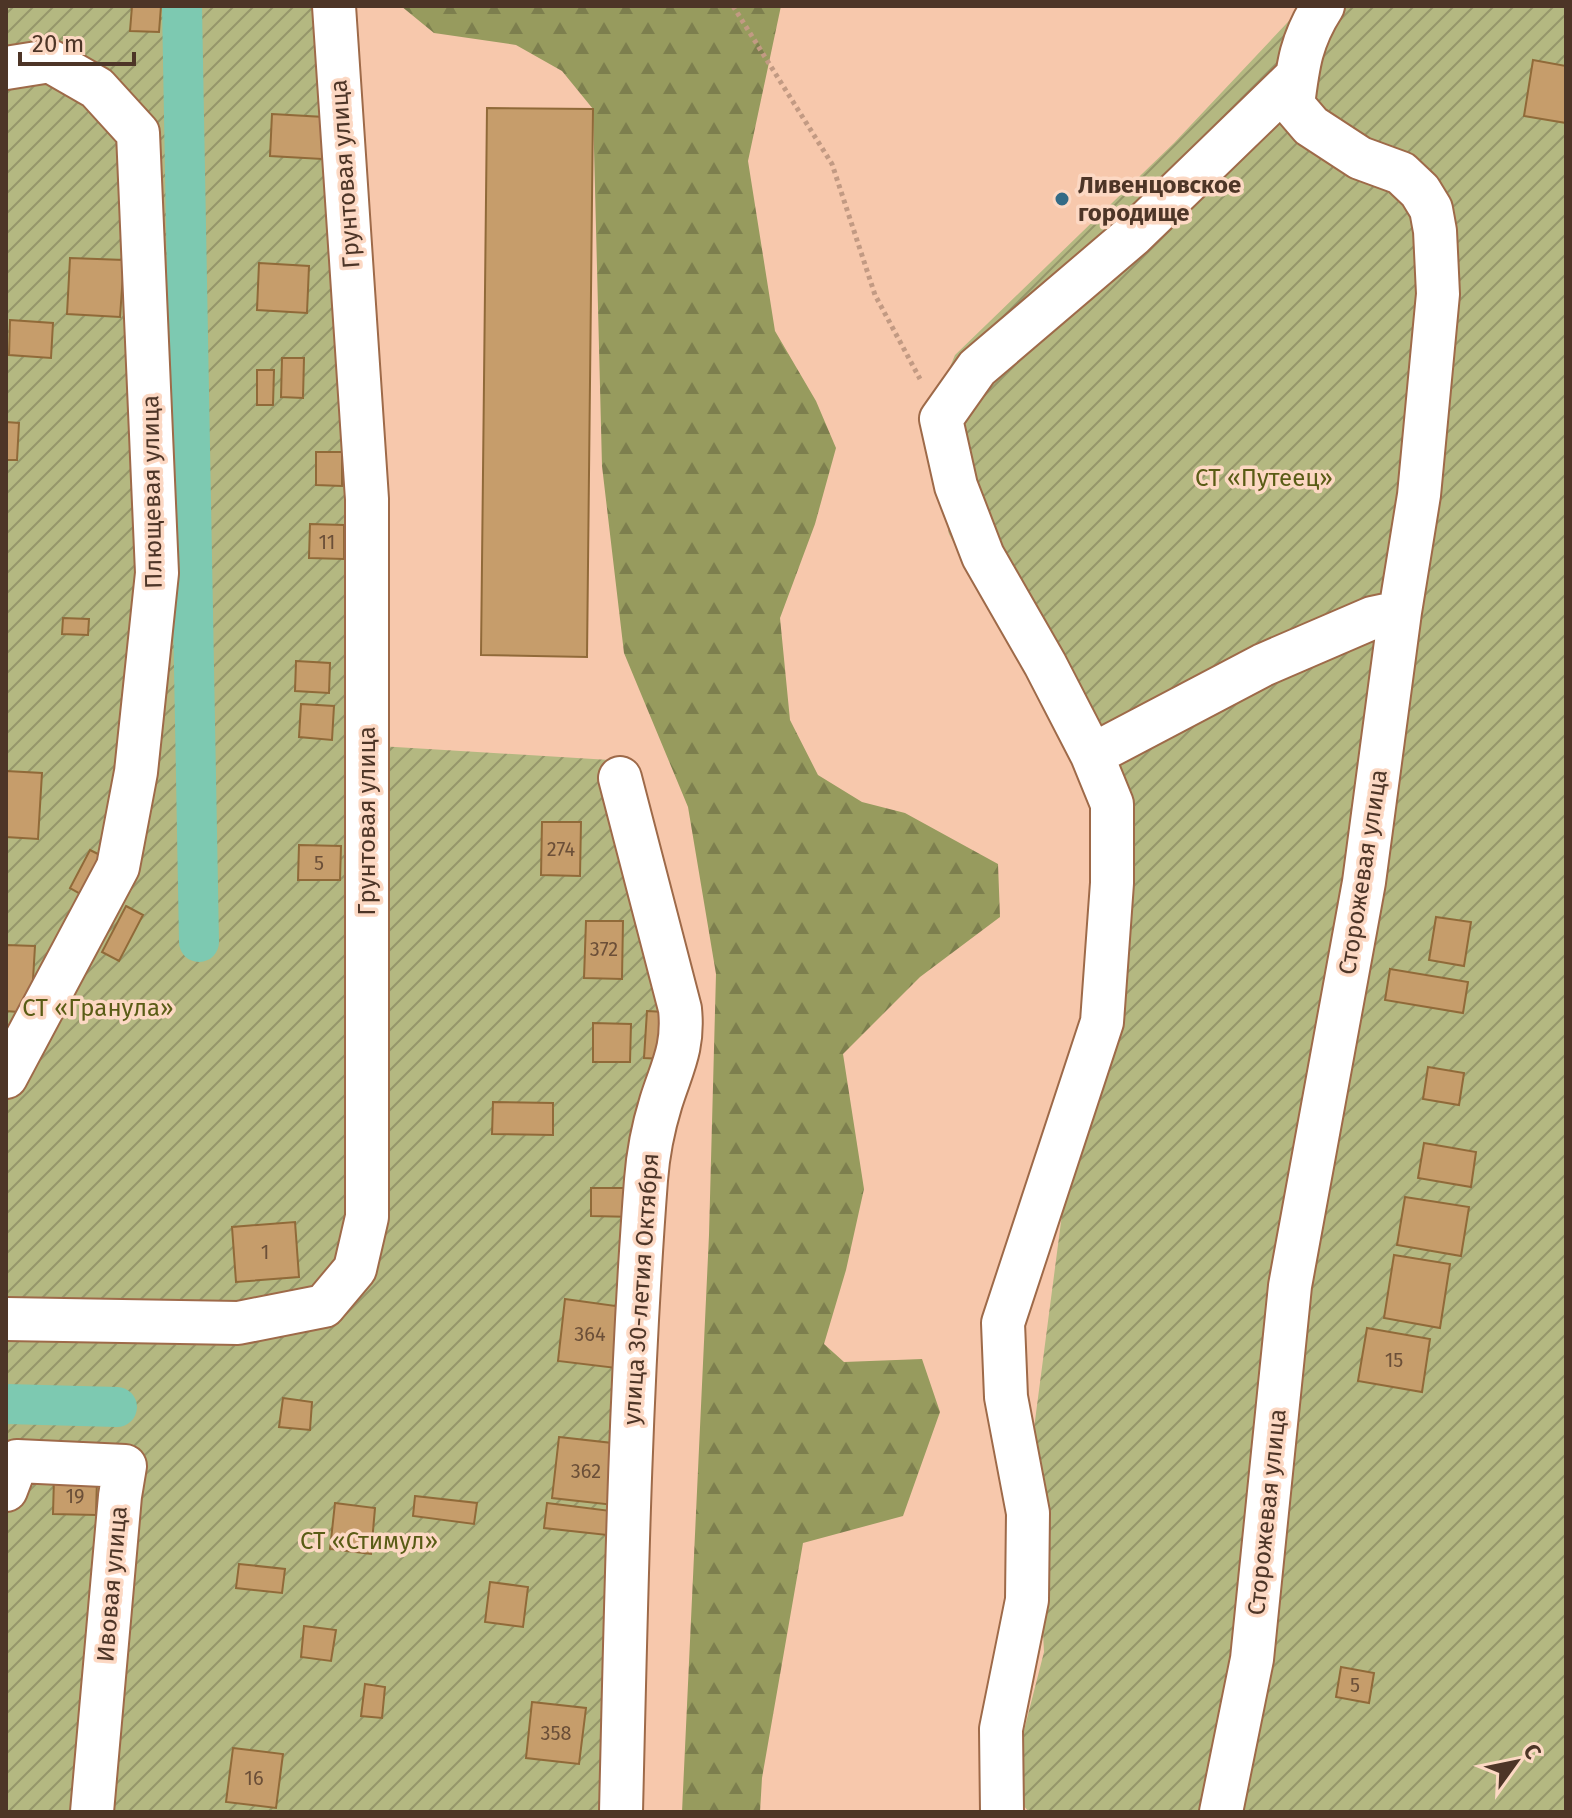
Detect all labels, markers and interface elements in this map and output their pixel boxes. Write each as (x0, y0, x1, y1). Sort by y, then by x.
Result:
scale bar (20, 16, 134, 66)
text: 20 m (32, 30, 84, 58)
street label: Грунтовая улица (324, 79, 366, 269)
place label: Ливенцовское городище (1078, 171, 1241, 227)
marker: Ливенцовское городище (1053, 190, 1071, 208)
street label: Плющевая улица (136, 395, 168, 589)
park label: СТ «Путеец» (1195, 464, 1333, 492)
house number: 11 (318, 530, 336, 554)
street label: Грунтовая улица (353, 726, 381, 916)
street label: Сторожевая улица (1333, 767, 1393, 977)
house number: 274 (547, 837, 576, 861)
house number: 5 (314, 851, 324, 875)
house number: 372 (590, 937, 618, 961)
park label: СТ «Гранула» (22, 994, 174, 1022)
street label: улица 30-летия Октября (618, 1152, 664, 1426)
house number: 1 (261, 1240, 269, 1264)
house number: 364 (574, 1322, 606, 1346)
house number: 15 (1385, 1348, 1403, 1372)
street label: Сторожевая улица (1242, 1407, 1292, 1617)
house number: 362 (571, 1459, 601, 1483)
house number: 19 (65, 1484, 85, 1508)
street label: Ивовая улица (91, 1505, 133, 1663)
park label: СТ «Стимул» (300, 1527, 438, 1555)
house number: 5 (1350, 1673, 1360, 1697)
house number: 358 (540, 1721, 572, 1745)
north arrow (1476, 1722, 1556, 1802)
text: С (1518, 1739, 1547, 1764)
house number: 16 (244, 1766, 264, 1790)

